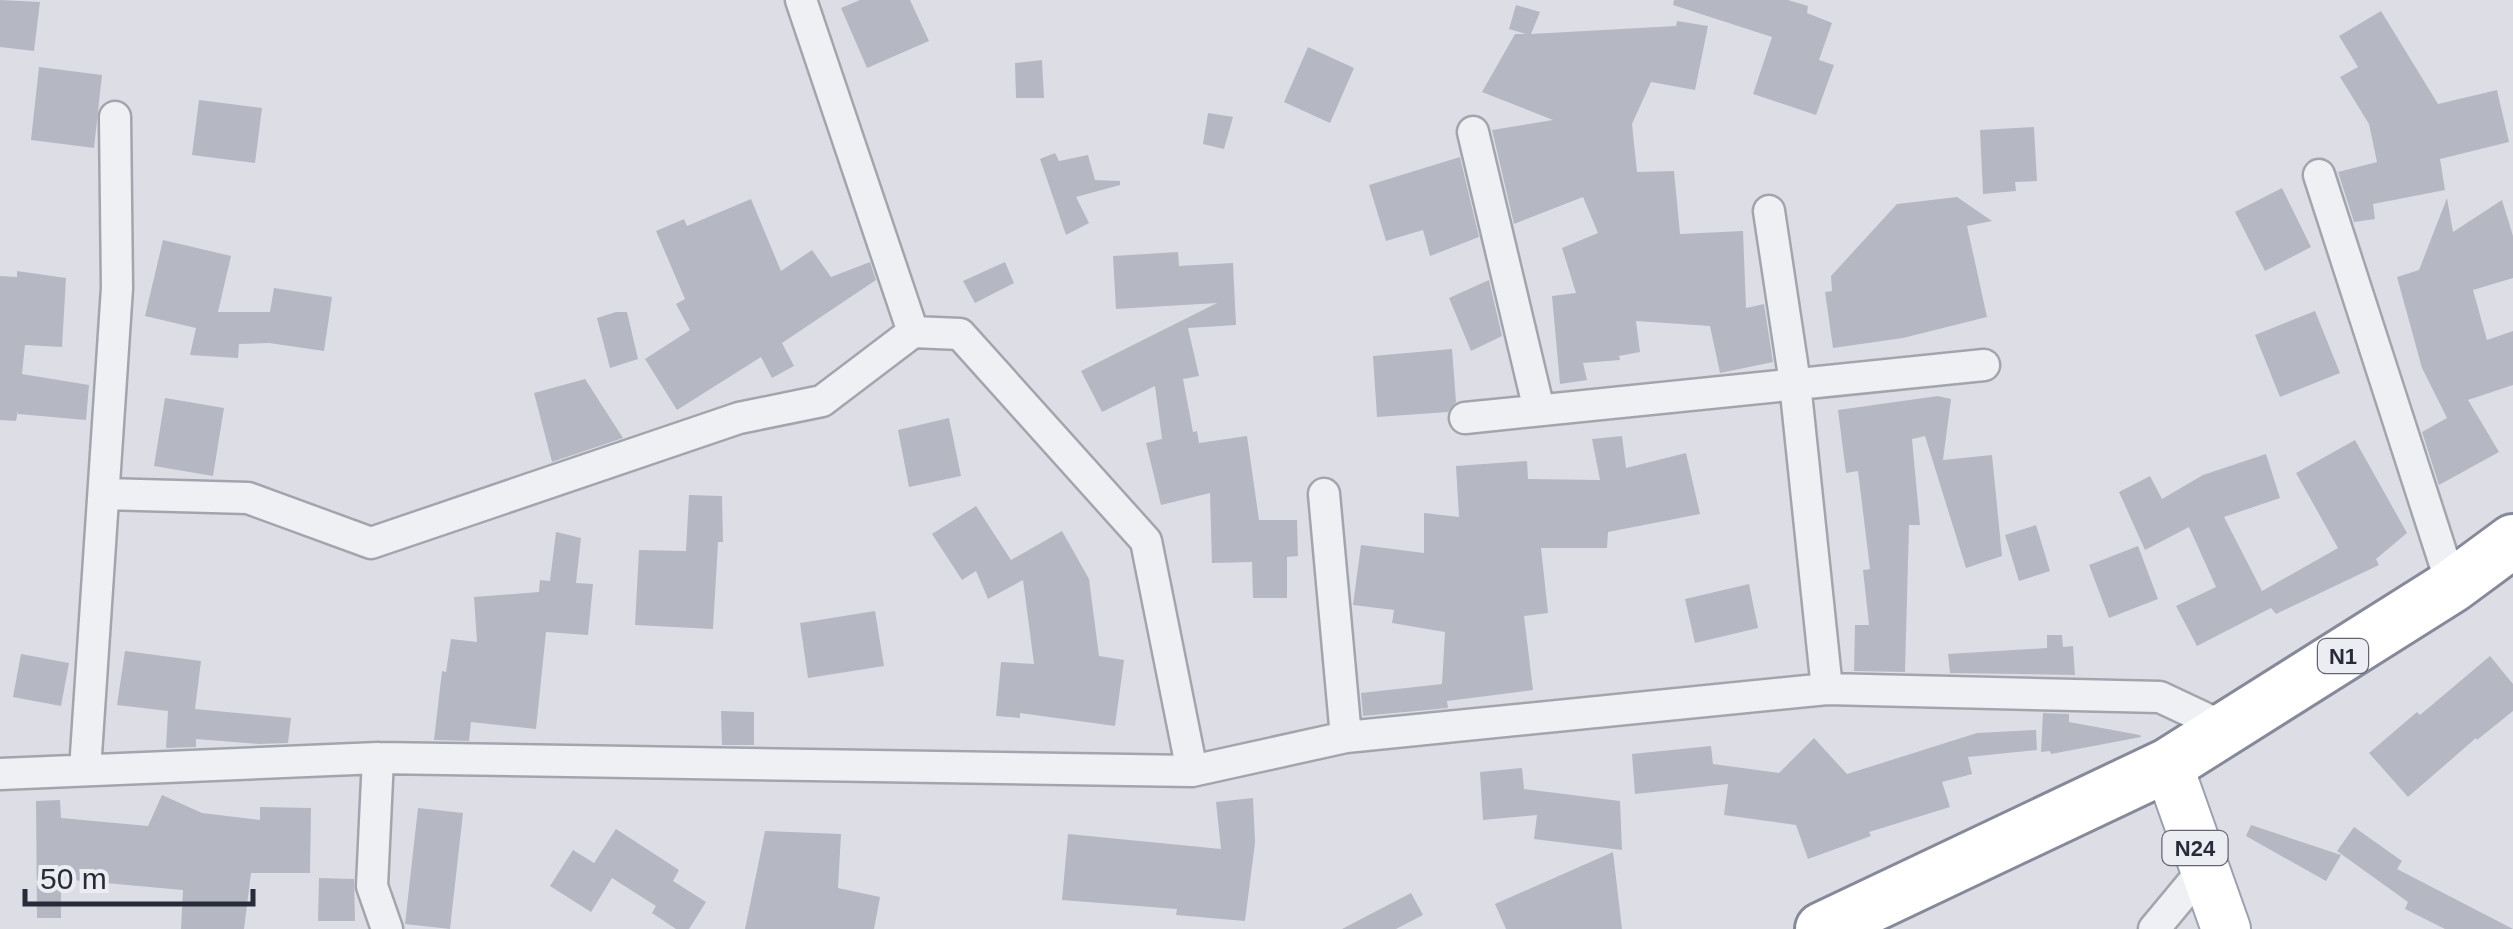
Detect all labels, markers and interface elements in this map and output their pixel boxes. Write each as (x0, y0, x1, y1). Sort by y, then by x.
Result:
road number: N1 (2318, 639, 2368, 673)
road number: N24 (2162, 831, 2228, 865)
scale bar (25, 844, 252, 906)
text: 50 m (40, 862, 107, 895)

